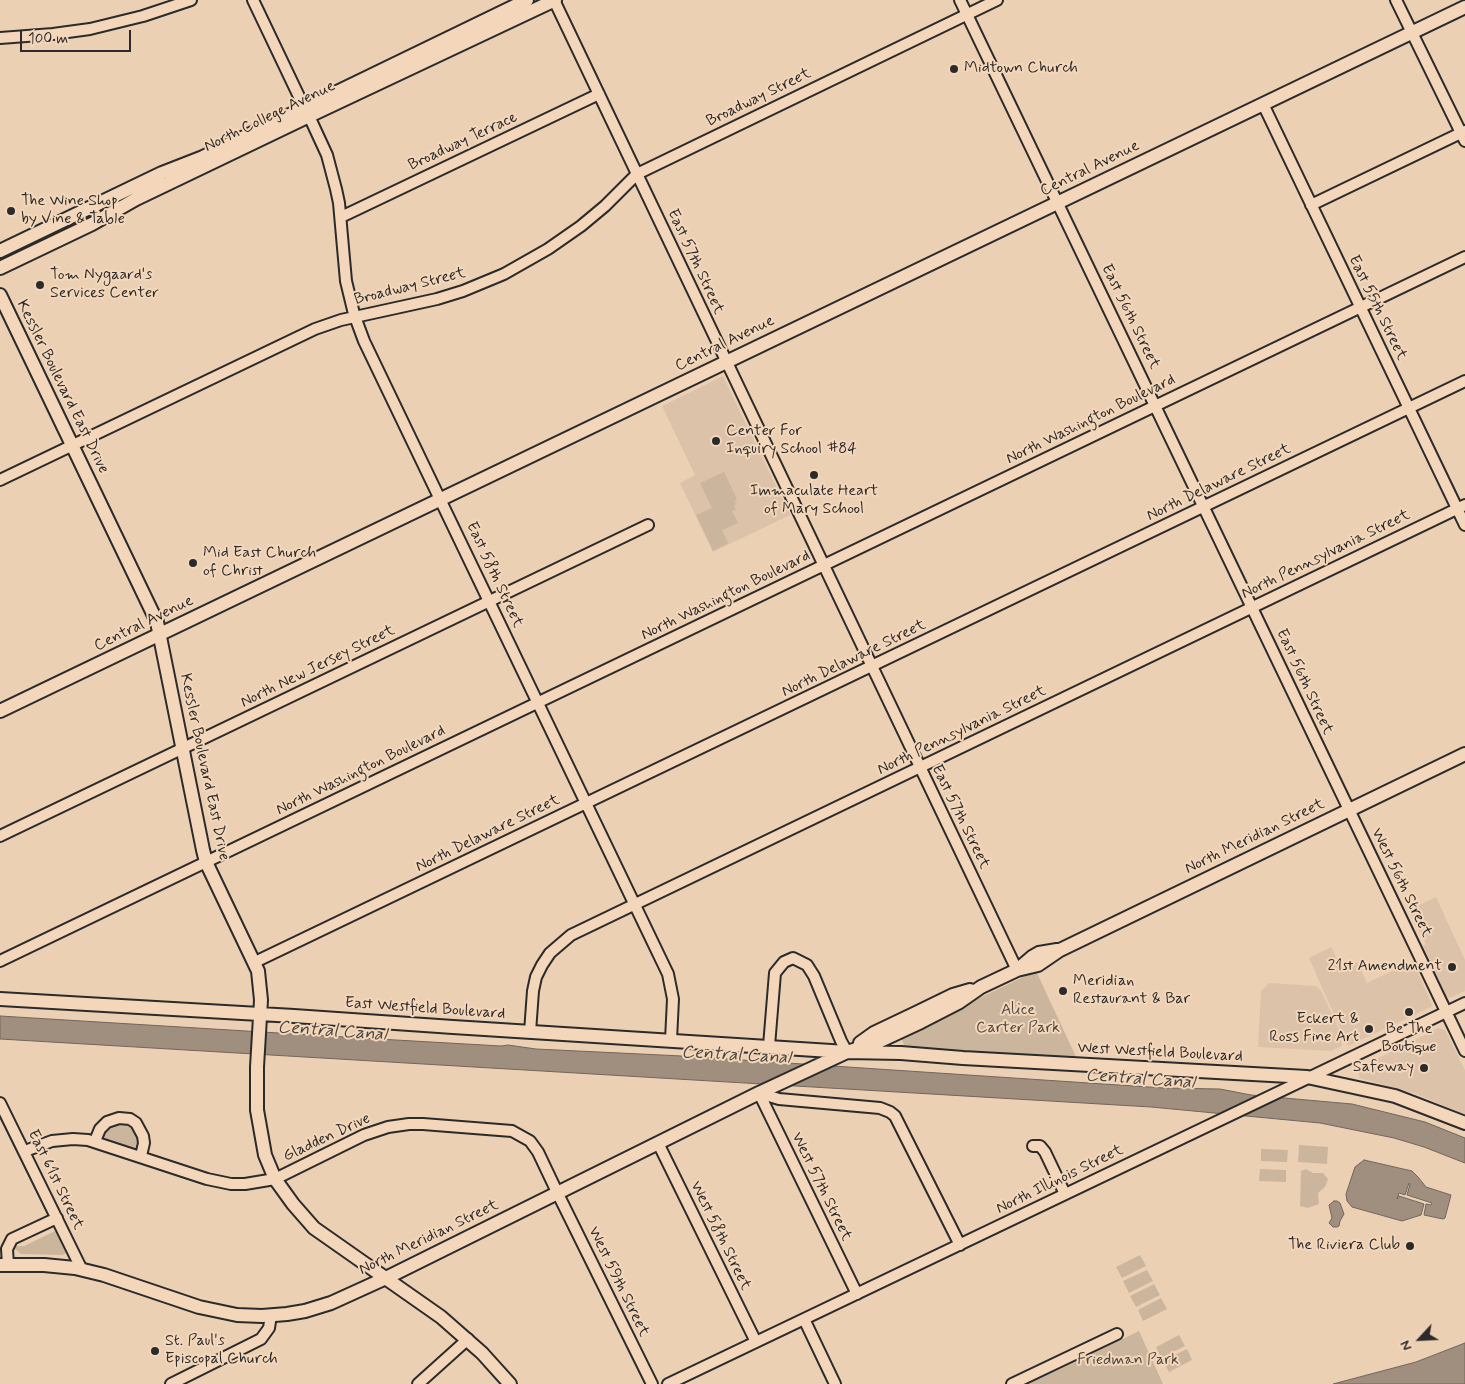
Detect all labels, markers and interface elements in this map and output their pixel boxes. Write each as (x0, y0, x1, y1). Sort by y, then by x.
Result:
scale bar (22, 20, 134, 52)
text: 100 m (28, 29, 68, 49)
place label: Midtown Church (964, 59, 1078, 79)
marker: Midtown Church (948, 63, 960, 75)
street label: Broadway Street (703, 64, 815, 132)
street label: North College Avenue (201, 77, 339, 157)
street label: Broadway Terrace (405, 108, 521, 176)
street label: Central Avenue (1037, 137, 1143, 201)
place label: The Wine Shop by Vine & Table (21, 192, 125, 230)
marker: The Wine Shop by Vine & Table (5, 205, 17, 217)
street label: East 57th Street (662, 206, 728, 318)
street label: East 55th Street (1343, 252, 1411, 364)
street label: East 56th Street (1096, 261, 1164, 373)
street label: Broadway Street (352, 264, 468, 310)
place label: Tom Nygaard's Services Center (50, 266, 159, 304)
marker: Tom Nygaard's Services Center (34, 279, 46, 291)
street label: Kessler Boulevard East Drive (12, 297, 112, 477)
street label: Central Avenue (672, 312, 778, 376)
street label: North Washington Boulevard (1003, 371, 1179, 469)
place label: Center For Inquiry School #84 (726, 422, 857, 460)
marker: Center For Inquiry School #84 (710, 435, 722, 447)
street label: North Delaware Street (1144, 440, 1294, 526)
marker: Immaculate Heart of Mary School (808, 469, 820, 481)
place label: Immaculate Heart of Mary School (750, 482, 878, 520)
street label: North Pennsylvania Street (1239, 506, 1413, 604)
street label: East 58th Street (461, 519, 527, 631)
place label: Mid East Church of Christ (203, 544, 316, 582)
street label: North Washington Boulevard (638, 547, 814, 645)
marker: Mid East Church of Christ (187, 557, 199, 569)
street label: Central Avenue (91, 592, 197, 656)
street label: North Delaware Street (779, 616, 929, 702)
street label: North New Jersey Street (238, 621, 398, 713)
street label: East 56th Street (1271, 626, 1337, 738)
street label: Kessler Boulevard East Drive (175, 672, 233, 862)
street label: North Pennsylvania Street (875, 682, 1049, 780)
street label: North Washington Boulevard (273, 722, 449, 820)
street label: East 57th Street (926, 762, 994, 872)
street label: North Delaware Street (413, 791, 563, 877)
street label: North Meridian Street (1182, 795, 1328, 879)
street label: West 56th Street (1366, 825, 1436, 941)
place label: 21st Amendment (1327, 957, 1442, 977)
marker: 21st Amendment (1446, 961, 1458, 973)
place label: Meridian Restaurant & Bar (1073, 972, 1190, 1010)
marker: Meridian Restaurant & Bar (1057, 985, 1069, 997)
street label: East Westfield Boulevard (344, 994, 506, 1024)
park label: Alice Carter Park (976, 1001, 1060, 1039)
marker: Be The Boutique (1403, 1006, 1415, 1018)
place label: Eckert & Ross Fine Art (1269, 1010, 1359, 1048)
water label: Central Canal (277, 1017, 387, 1047)
place label: Be The Boutique (1382, 1020, 1436, 1058)
marker: Eckert & Ross Fine Art (1363, 1023, 1375, 1035)
street label: West Westfield Boulevard (1077, 1039, 1243, 1067)
water label: Central Canal (681, 1042, 791, 1070)
place label: Safeway (1353, 1058, 1414, 1078)
marker: Safeway (1418, 1062, 1430, 1074)
water label: Central Canal (1085, 1065, 1195, 1095)
street label: Gladden Drive (280, 1109, 374, 1167)
street label: East 61st Street (23, 1127, 87, 1233)
street label: West 57th Street (786, 1130, 856, 1244)
street label: North Illinois Street (993, 1141, 1127, 1219)
street label: West 58th Street (685, 1178, 755, 1294)
street label: North Meridian Street (356, 1196, 502, 1280)
street label: West 59th Street (583, 1224, 653, 1340)
place label: The Riviera Club (1288, 1236, 1400, 1256)
marker: The Riviera Club (1404, 1240, 1416, 1252)
north arrow (1395, 1314, 1445, 1364)
place label: St. Paul's Episcopal Church (165, 1332, 278, 1370)
text: N (1396, 1337, 1417, 1353)
marker: St. Paul's Episcopal Church (149, 1345, 161, 1357)
park label: Friedman Park (1077, 1351, 1179, 1371)

